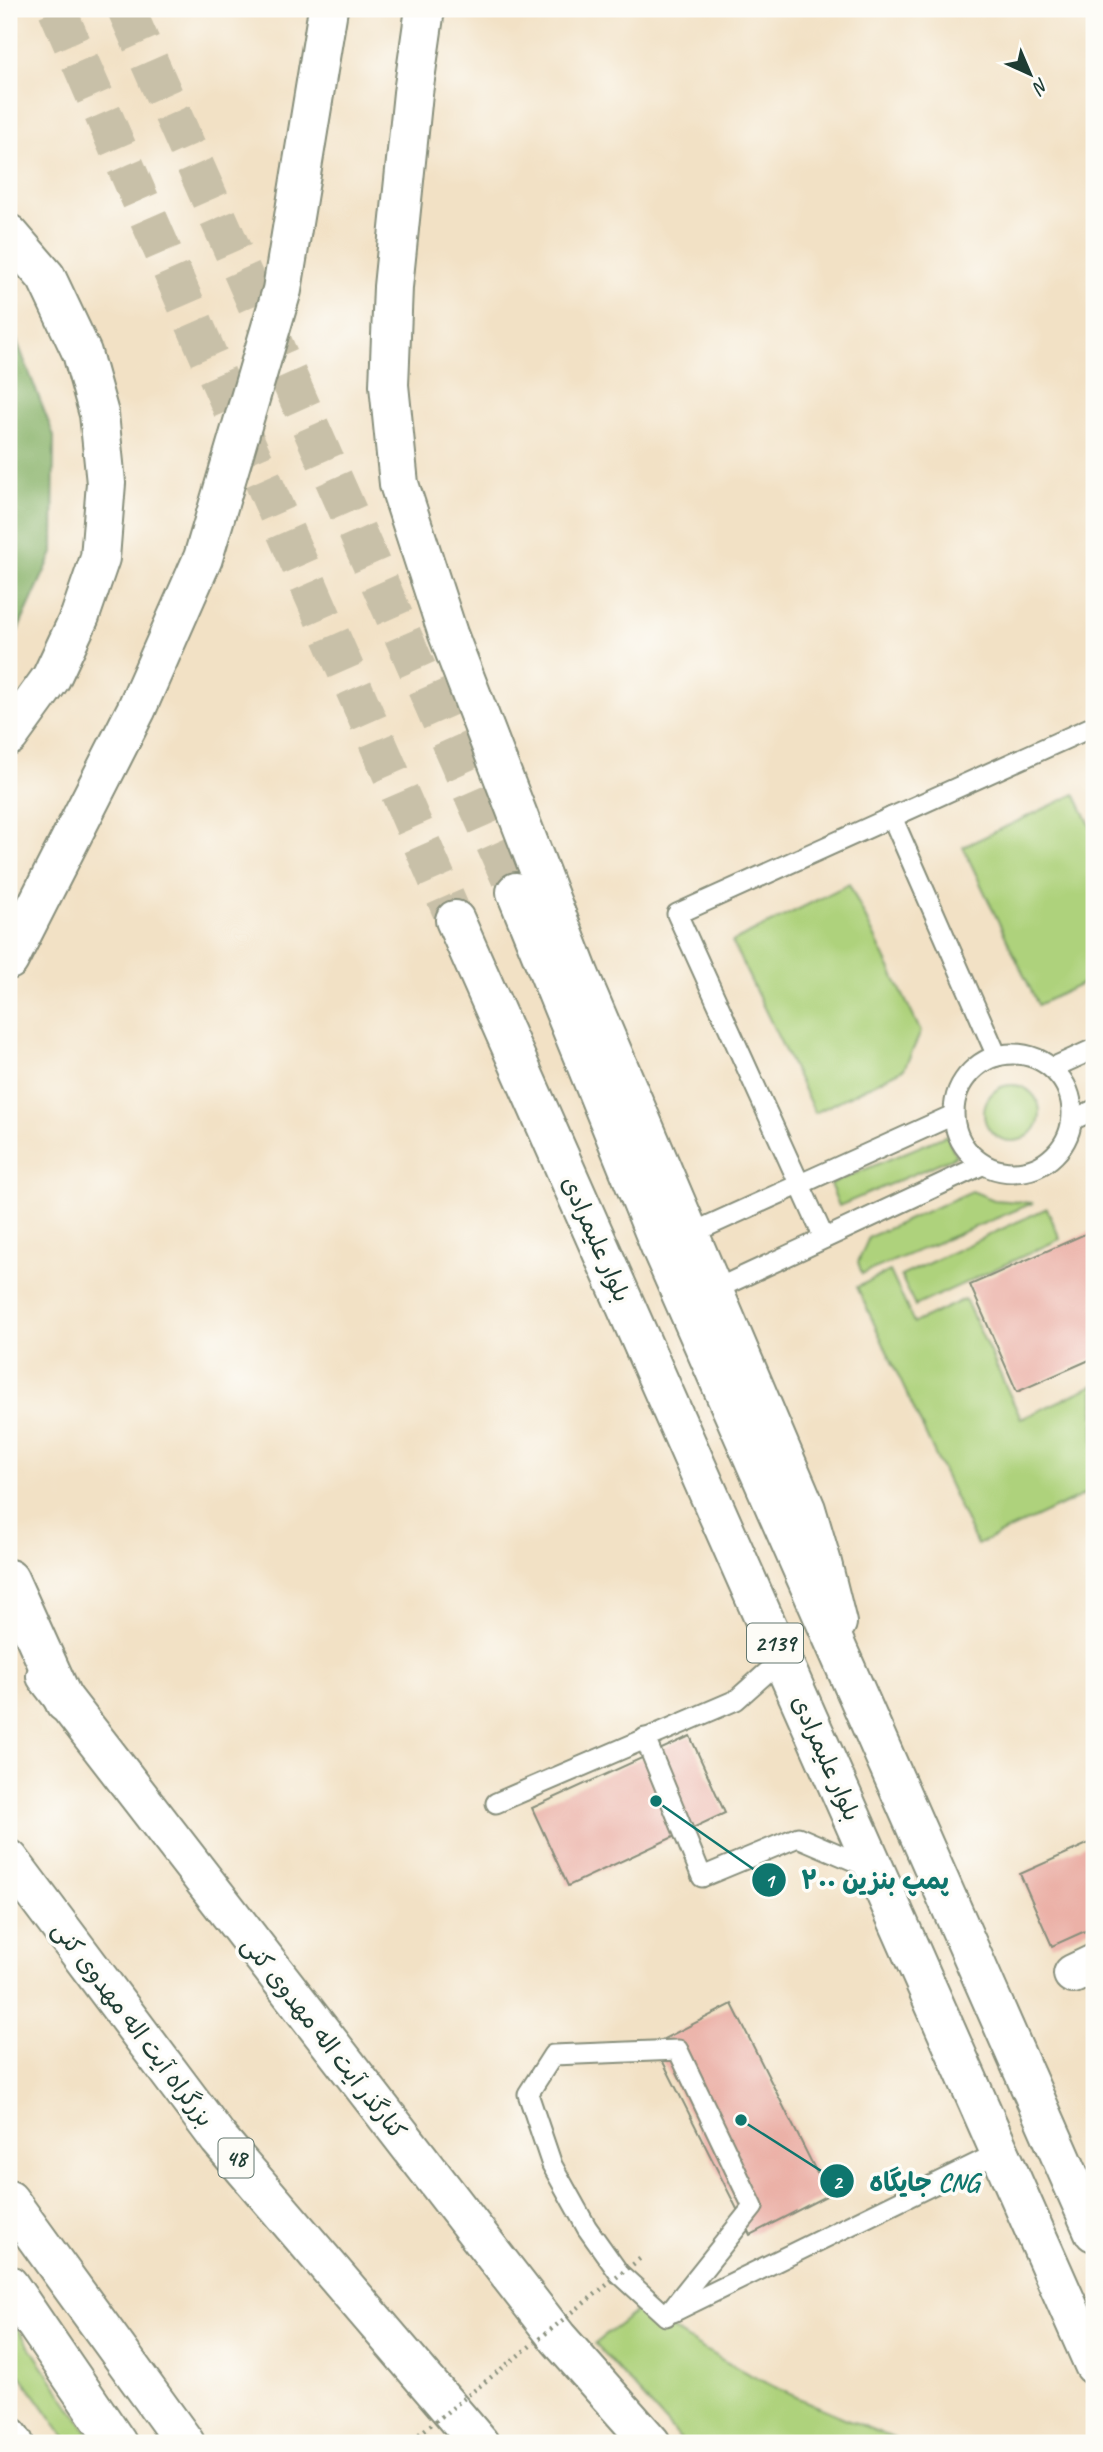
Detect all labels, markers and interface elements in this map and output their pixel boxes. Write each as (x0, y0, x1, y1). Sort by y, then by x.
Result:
north arrow (995, 38, 1064, 108)
text: N (1026, 73, 1054, 100)
street label: بلوار علیمرادی (555, 1171, 637, 1307)
road number: 2139 (747, 1624, 803, 1662)
street label: بلوار علیمرادی (785, 1690, 867, 1826)
callout: پمپ بنزین ۲۰۰ (752, 1857, 963, 1904)
text: پمپ بنزین ۲۰۰ (801, 1864, 949, 1897)
text: 1 (764, 1868, 776, 1894)
street label: بزرگراه آیت اله مهدوی کنی (46, 1915, 220, 2133)
street label: کنارگذر آیت اله مهدوی کنی (235, 1930, 413, 2146)
road number: 48 (218, 2138, 254, 2178)
callout: جایگاه CNG (820, 2158, 992, 2205)
text: جایگاه CNG (869, 2166, 982, 2199)
text: 2 (832, 2169, 844, 2195)

